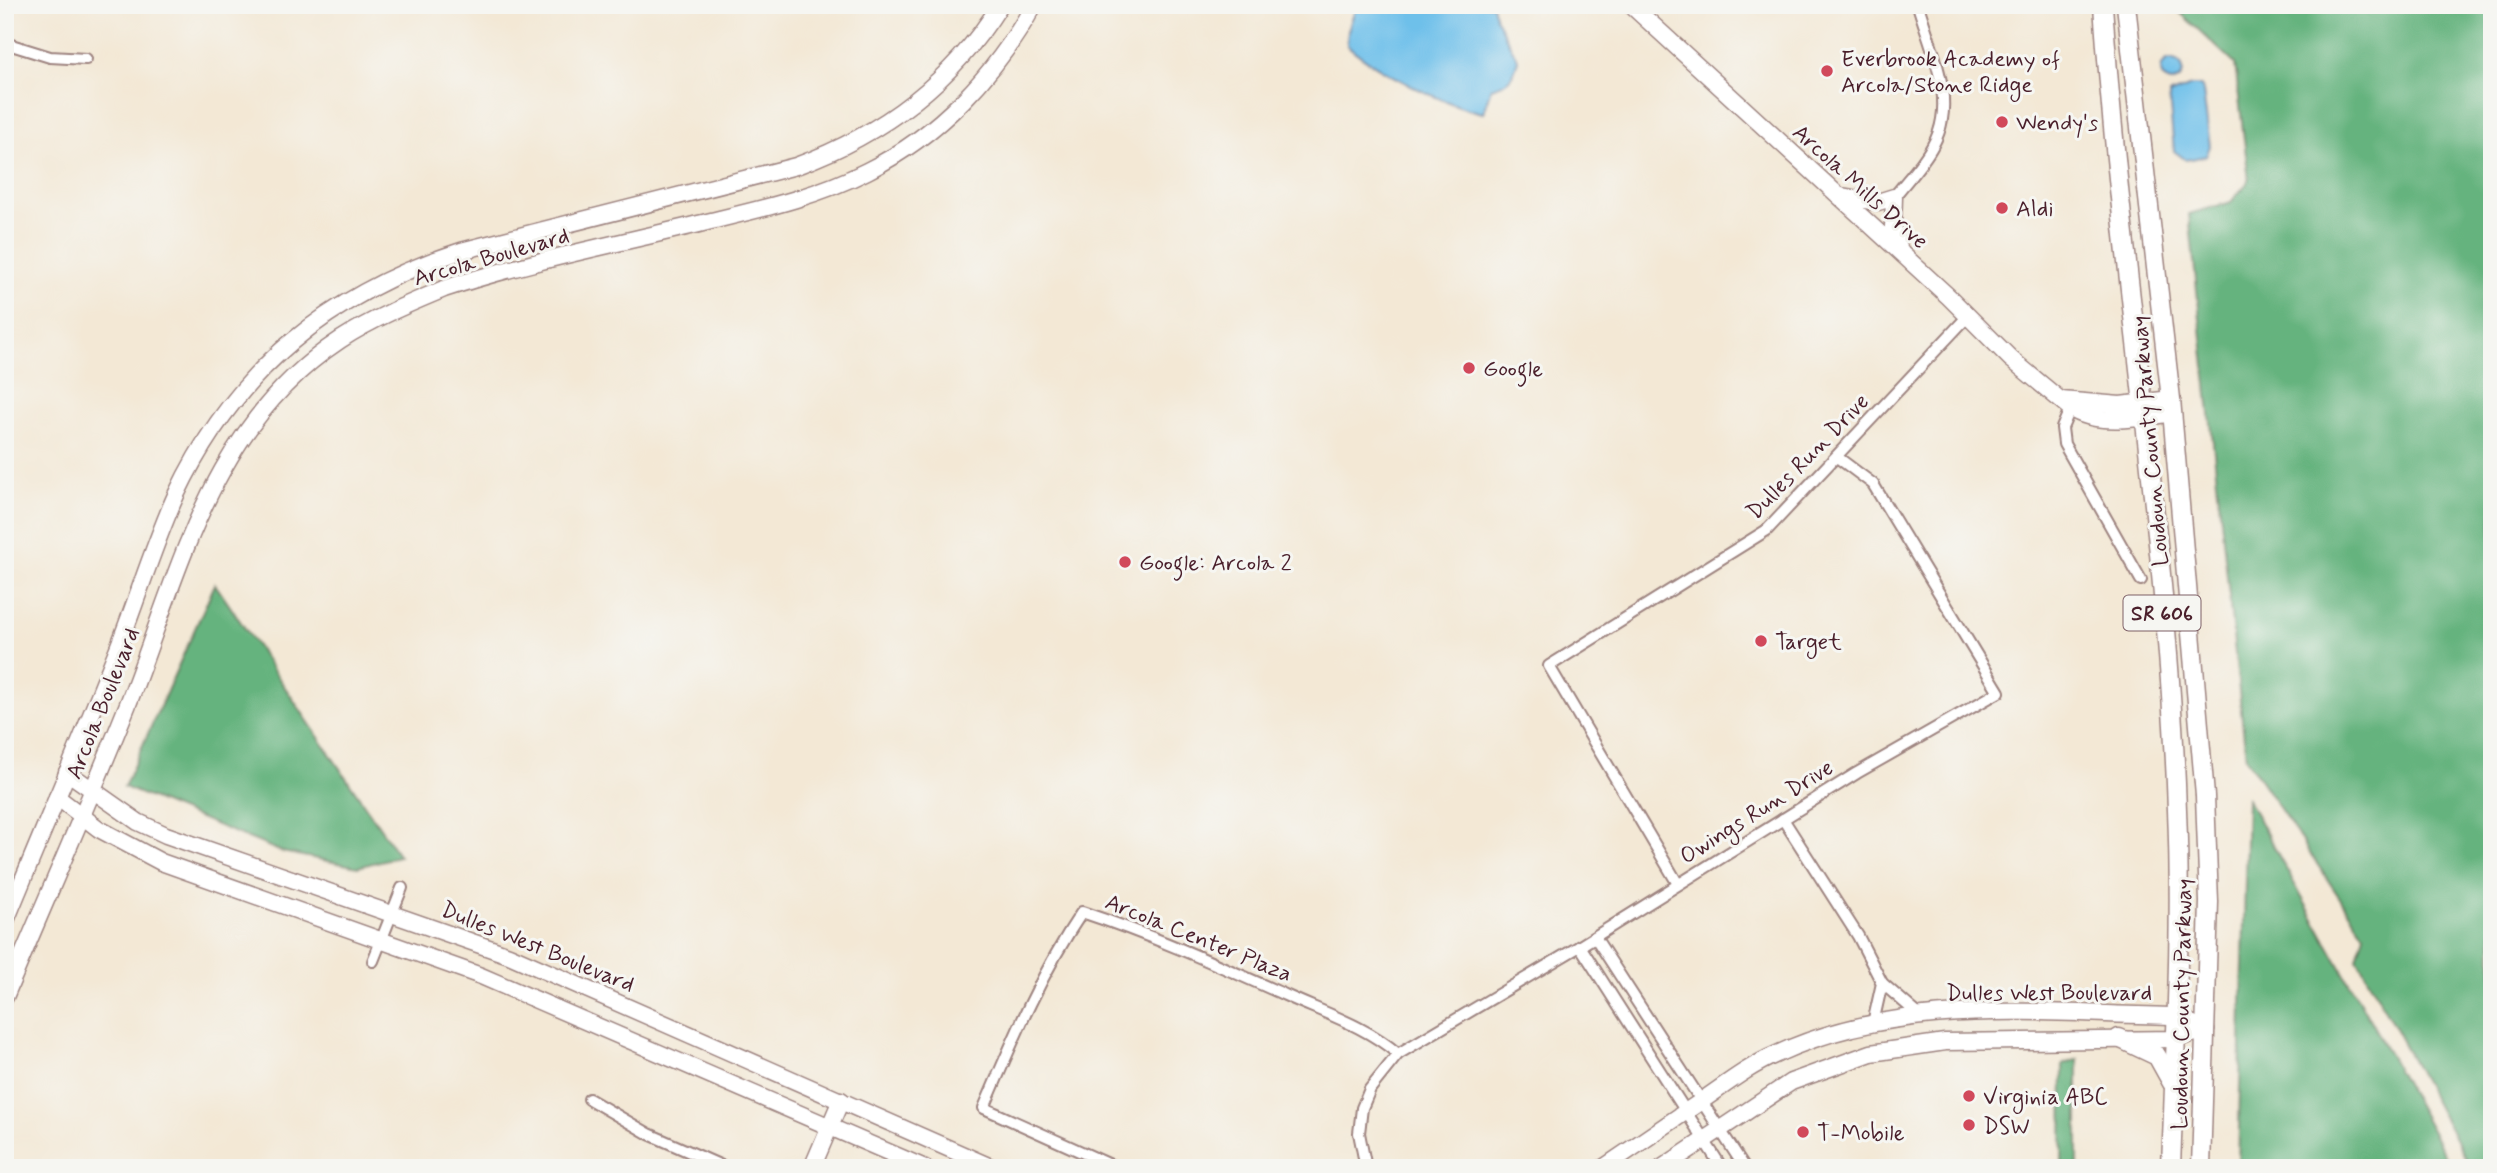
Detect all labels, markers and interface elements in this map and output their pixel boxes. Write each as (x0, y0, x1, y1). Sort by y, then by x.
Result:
place label: Everbrook Academy of Arcola/Stone Ridge (1841, 45, 2060, 103)
marker: Everbrook Academy of Arcola/Stone Ridge (1819, 63, 1835, 79)
place label: Wendy's (2016, 109, 2098, 139)
marker: Wendy's (1994, 114, 2010, 130)
street label: Arcola Mills Drive (1785, 118, 1934, 257)
place label: Aldi (2016, 195, 2054, 225)
marker: Aldi (1994, 200, 2010, 216)
street label: Arcola Boulevard (410, 221, 573, 294)
street label: Loudoun County Parkway (2125, 314, 2177, 567)
place label: Google (1483, 355, 1543, 387)
marker: Google (1461, 360, 1477, 376)
street label: Dulles Run Drive (1740, 388, 1876, 527)
place label: Google: Arcola 2 (1139, 549, 1292, 581)
marker: Google: Arcola 2 (1117, 554, 1133, 570)
road number: SR 606 (2124, 596, 2200, 630)
street label: Arcola Boulevard (60, 624, 148, 784)
place label: Target (1775, 628, 1842, 660)
marker: Target (1753, 633, 1769, 649)
street label: Owings Run Drive (1675, 753, 1841, 874)
street label: Loudoun County Parkway (2166, 878, 2200, 1130)
street label: Arcola Center Plaza (1100, 888, 1296, 990)
street label: Dulles West Boulevard (436, 895, 638, 1000)
street label: Dulles West Boulevard (1946, 979, 2152, 1009)
place label: Virginia ABC (1983, 1083, 2108, 1115)
marker: Virginia ABC (1961, 1088, 1977, 1104)
place label: DSW (1983, 1112, 2030, 1142)
marker: DSW (1961, 1117, 1977, 1133)
place label: T-Mobile (1817, 1119, 1905, 1149)
marker: T-Mobile (1795, 1124, 1811, 1140)

